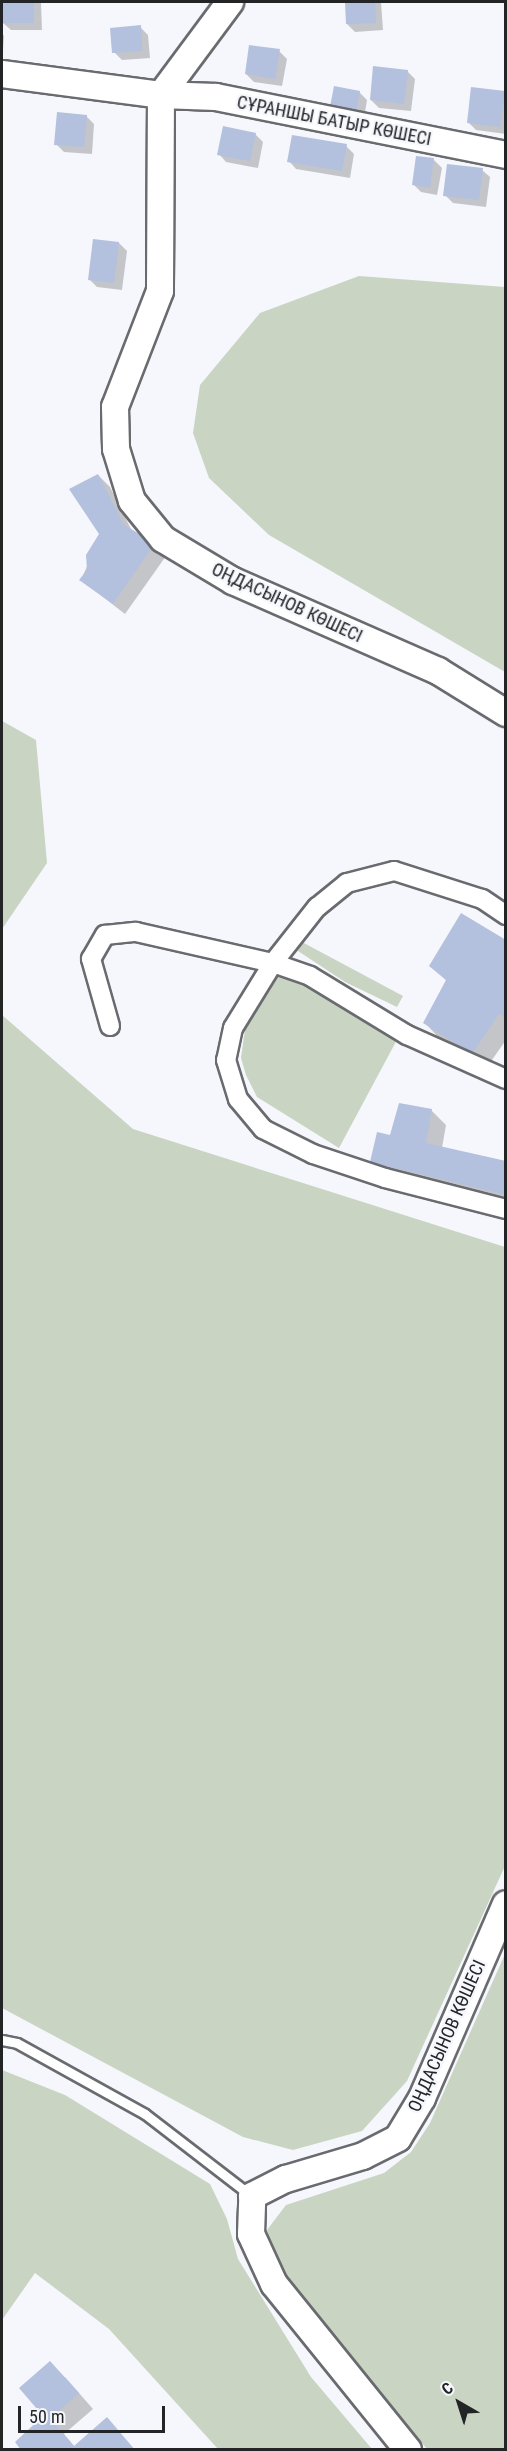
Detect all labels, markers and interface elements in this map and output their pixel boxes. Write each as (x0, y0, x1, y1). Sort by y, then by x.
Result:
street label: СҰРАНШЫ БАТЫР КӨШЕСІ (235, 92, 433, 150)
street label: ОҢДАСЫНОВ КӨШЕСІ (208, 559, 366, 647)
street label: ОҢДАСЫНОВ КӨШЕСІ (404, 1957, 490, 2115)
north arrow (429, 2373, 489, 2433)
text: С (438, 2378, 457, 2399)
scale bar (21, 2394, 168, 2432)
text: 50 m (29, 2406, 64, 2427)

